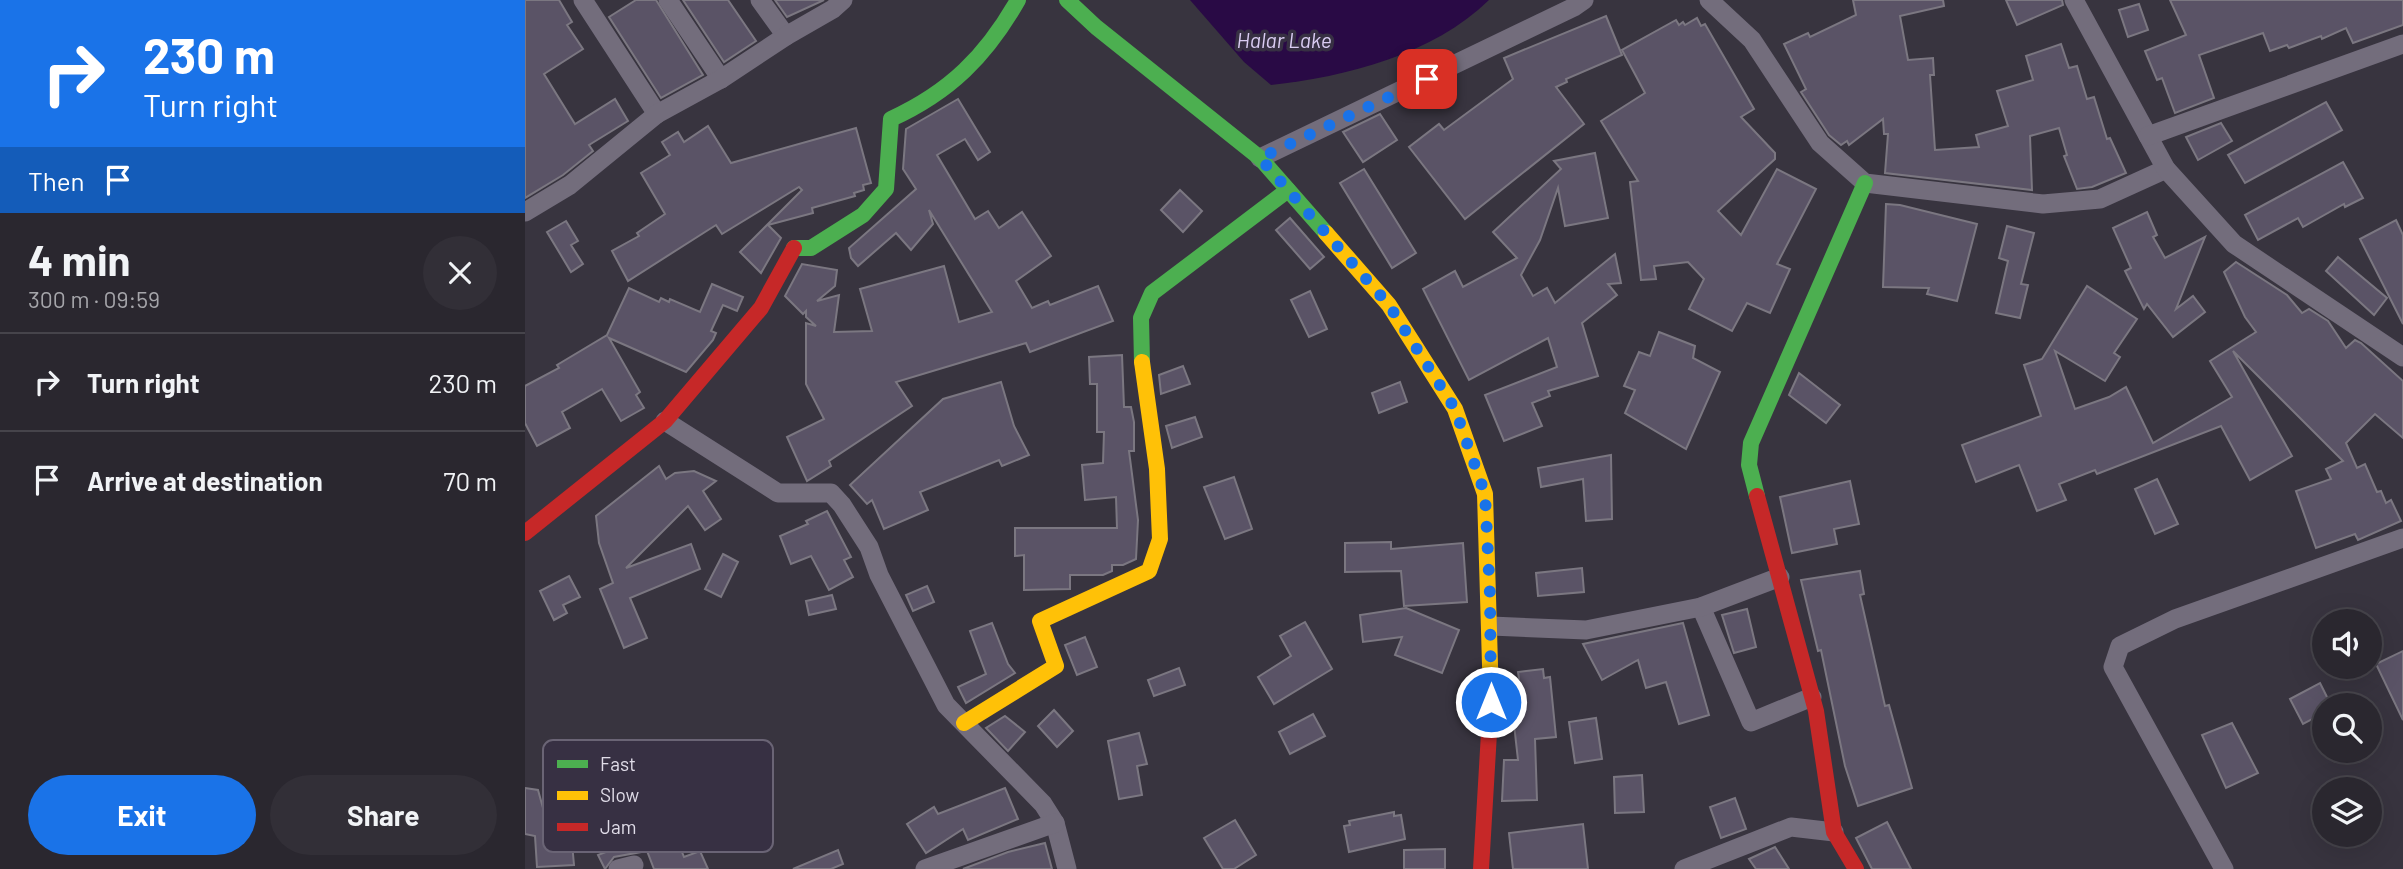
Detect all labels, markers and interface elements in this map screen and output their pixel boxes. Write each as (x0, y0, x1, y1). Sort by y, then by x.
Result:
text: 230 m (143, 25, 275, 84)
water label: Halar Lake (1236, 27, 1332, 52)
icon: right (28, 28, 119, 119)
pin (1397, 49, 1457, 109)
icon: arrive (1408, 60, 1446, 98)
text: Turn right (143, 85, 278, 123)
icon: arrive (99, 161, 137, 199)
text: Then (28, 165, 85, 196)
text: 4 min (28, 234, 131, 284)
button: close (423, 236, 497, 310)
text: 300 m · 09:59 (28, 285, 160, 313)
icon: right (28, 363, 66, 401)
text: Turn right (87, 367, 200, 398)
text: 230 m (428, 367, 497, 398)
icon: arrive (28, 461, 66, 499)
text: Arrive at destination (87, 465, 323, 496)
text: 70 m (443, 465, 497, 496)
map controls (2312, 609, 2382, 847)
button: sound (2312, 609, 2382, 679)
position arrow (1454, 665, 1528, 739)
button: search (2312, 693, 2382, 763)
legend (543, 740, 773, 852)
text: Fast (600, 752, 636, 775)
button: Exit (28, 775, 256, 855)
button: Share (270, 775, 497, 855)
button: layers (2312, 777, 2382, 847)
text: Slow (600, 783, 639, 806)
text: Jam (600, 815, 636, 838)

